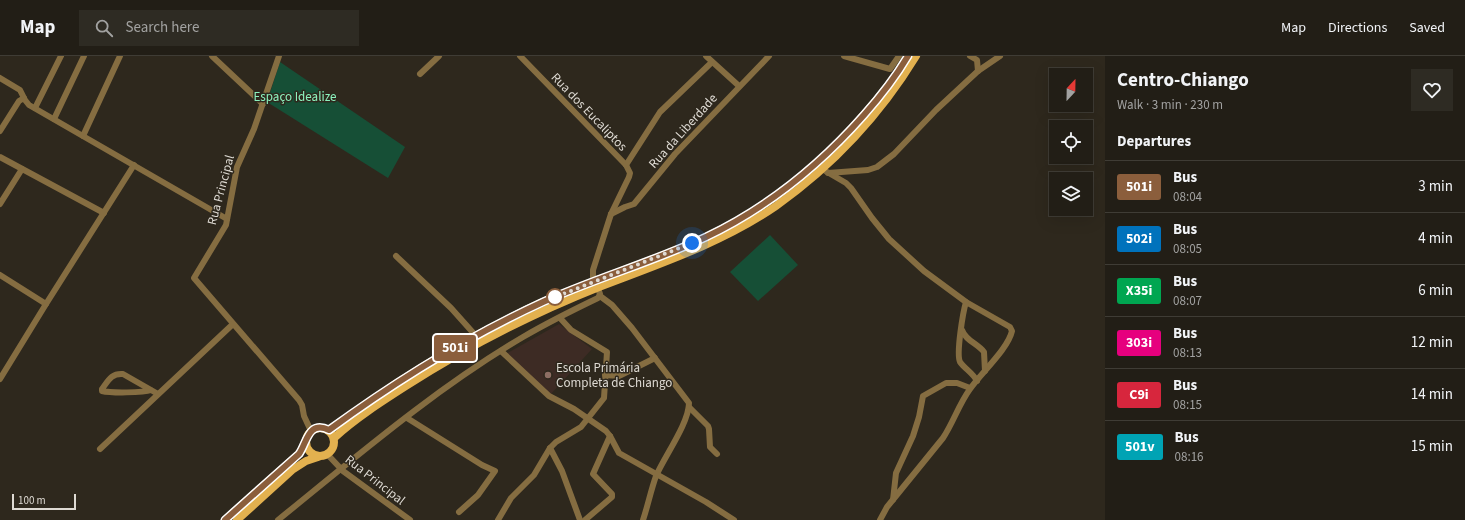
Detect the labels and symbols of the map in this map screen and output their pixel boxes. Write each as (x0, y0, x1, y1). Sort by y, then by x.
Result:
north arrow (1049, 68, 1093, 112)
street label: Rua dos Eucaliptos (547, 69, 631, 155)
park label: Espaço Idealize (254, 88, 337, 106)
street label: Rua da Liberdade (645, 90, 721, 172)
street label: Rua Principal (203, 153, 239, 227)
your location (682, 233, 702, 253)
unlabelled marker (546, 288, 564, 306)
line badge: 501i (427, 335, 483, 361)
place label: Escola Primária Completa de Chiango (556, 359, 672, 392)
marker: Escola Primária Completa de Chiango (543, 370, 553, 380)
street label: Rua Principal (341, 451, 409, 509)
scale bar (12, 492, 76, 511)

